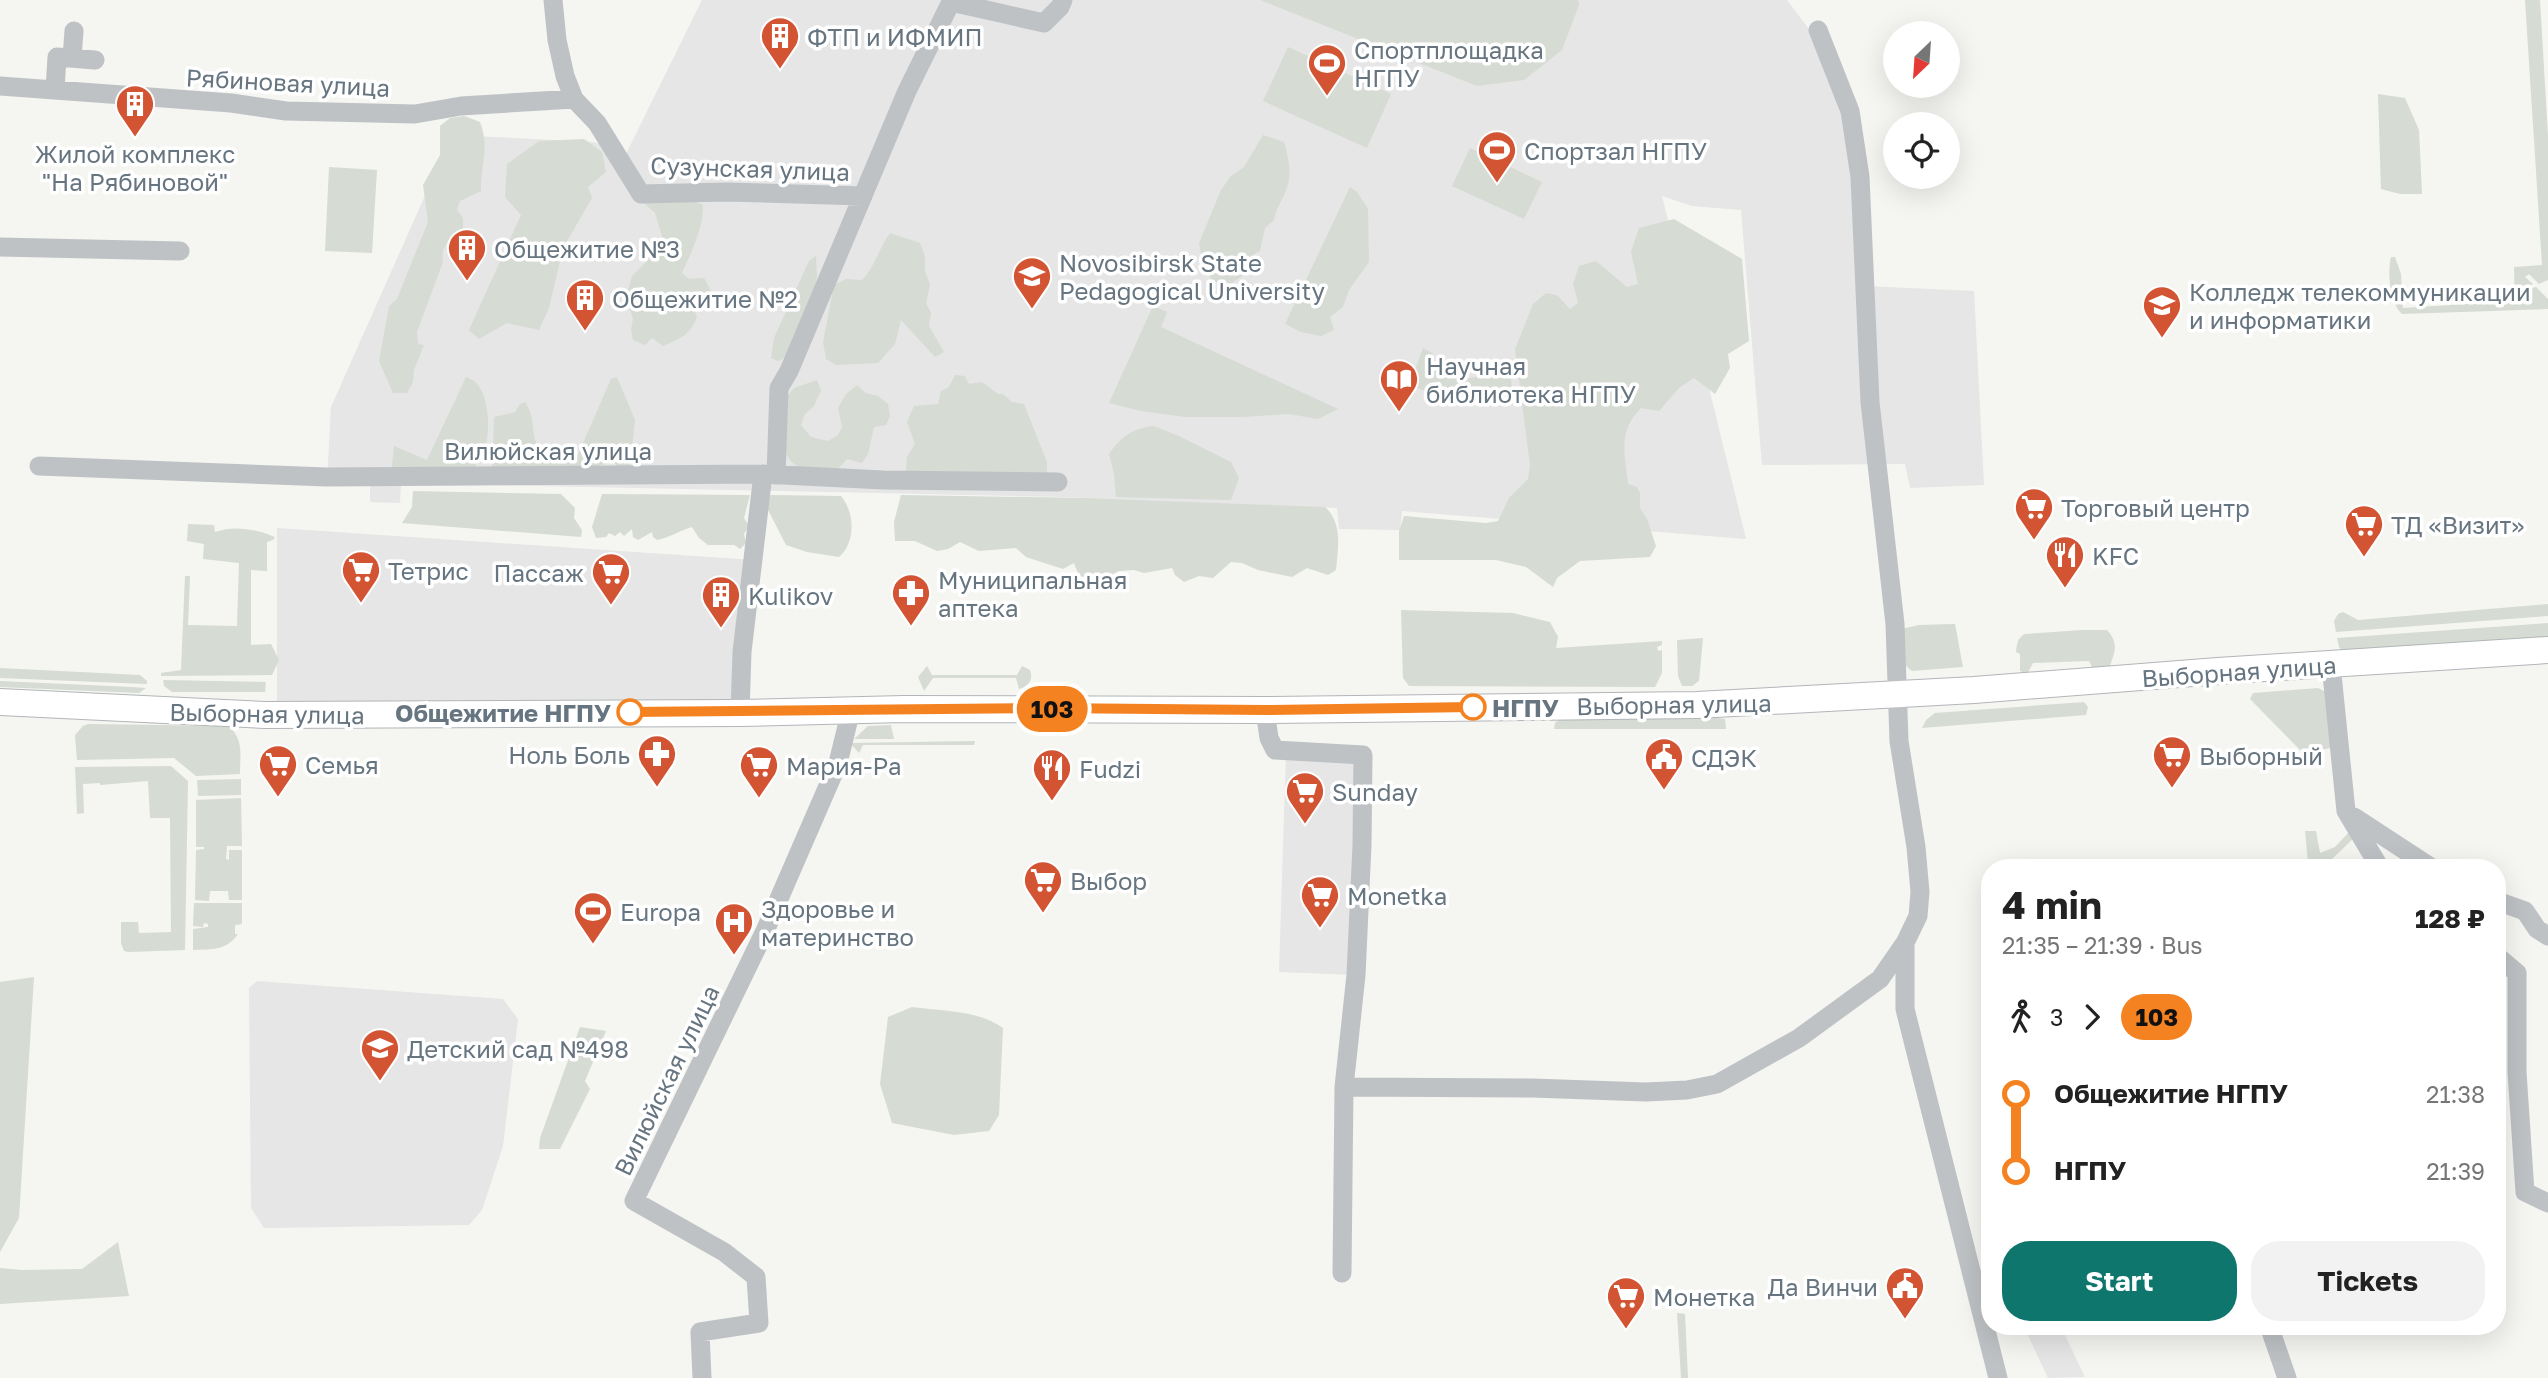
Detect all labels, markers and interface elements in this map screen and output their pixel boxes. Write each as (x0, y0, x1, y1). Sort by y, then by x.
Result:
building icon: ФТП и ИФМИП (759, 15, 801, 70)
north arrow (1883, 21, 1960, 98)
map controls (1883, 21, 1960, 189)
place label: ФТП и ИФМИП (807, 22, 982, 51)
place label: Спортплощадка НГПУ (1354, 35, 1544, 92)
sports icon: Спортплощадка НГПУ (1306, 42, 1348, 97)
street label: Рябиновая улица (185, 62, 391, 102)
building icon: Жилой комплекс "На Рябиновой" (114, 83, 156, 138)
button: locate (1883, 112, 1960, 189)
sports icon: Спортзал НГПУ (1476, 129, 1518, 184)
place label: Спортзал НГПУ (1524, 136, 1707, 165)
place label: Жилой комплекс "На Рябиновой" (35, 139, 235, 196)
street label: Сузунская улица (650, 150, 850, 186)
building icon: Общежитие №3 (446, 227, 488, 282)
place label: Общежитие №3 (494, 234, 680, 263)
place label: Novosibirsk State Pedagogical University (1059, 248, 1325, 305)
school or university icon: Novosibirsk State Pedagogical University (1011, 255, 1053, 310)
building icon: Общежитие №2 (564, 277, 606, 332)
place label: Колледж телекоммуникации и информатики (2189, 277, 2531, 334)
place label: Общежитие №2 (612, 284, 798, 313)
school or university icon: Колледж телекоммуникации и информатики (2141, 284, 2183, 339)
place label: Научная библиотека НГПУ (1426, 351, 1636, 408)
library icon: Научная библиотека НГПУ (1378, 358, 1420, 413)
street label: Вилюйская улица (444, 436, 652, 465)
supermarket icon: Торговый центр (2013, 486, 2055, 541)
place label: Торговый центр (2061, 493, 2250, 522)
supermarket icon: ТД «Визит» (2343, 503, 2385, 558)
place label: ТД «Визит» (2391, 510, 2525, 539)
restaurant icon: KFC (2044, 534, 2086, 589)
place label: KFC (2092, 541, 2139, 570)
supermarket icon: Тетрис (340, 549, 382, 604)
supermarket icon: Пассаж (590, 551, 632, 606)
place label: Тетрис (388, 556, 469, 585)
place label: Пассаж (494, 558, 584, 587)
place label: Муниципальная аптека (938, 565, 1127, 622)
pharmacy icon: Муниципальная аптека (890, 572, 932, 627)
building icon: Kulikov (700, 574, 742, 629)
place label: Kulikov (748, 581, 833, 610)
street label: Выборная улица (2141, 650, 2337, 692)
line badge: 103 (1012, 686, 1092, 732)
street label: Выборная улица (1576, 688, 1772, 720)
place label: НГПУ (1492, 693, 1559, 722)
text: 103 (1031, 694, 1073, 723)
marker: НГПУ (1460, 694, 1486, 720)
street label: Выборная улица (169, 697, 365, 729)
place label: Общежитие НГПУ (395, 698, 611, 727)
marker: Общежитие НГПУ (617, 699, 643, 725)
pharmacy icon: Ноль Боль (636, 733, 678, 788)
supermarket icon: Выборный (2151, 734, 2193, 789)
public building icon: СДЭК (1643, 736, 1685, 791)
place label: Ноль Боль (508, 740, 630, 769)
place label: Выборный (2199, 741, 2323, 770)
supermarket icon: Семья (257, 743, 299, 798)
place label: СДЭК (1691, 743, 1757, 772)
supermarket icon: Мария-Ра (738, 744, 780, 799)
restaurant icon: Fudzi (1031, 747, 1073, 802)
place label: Семья (305, 750, 379, 779)
place label: Мария-Ра (786, 751, 902, 780)
place label: Fudzi (1079, 754, 1141, 783)
supermarket icon: Sunday (1284, 770, 1326, 825)
place label: Sunday (1332, 777, 1418, 806)
supermarket icon: Выбор (1022, 859, 1064, 914)
place label: Выбор (1070, 866, 1147, 895)
supermarket icon: Monetka (1299, 874, 1341, 929)
place label: Monetka (1347, 881, 1447, 910)
text: 4 min (2002, 882, 2102, 927)
sports icon: Europa (572, 890, 614, 945)
place label: Здоровье и материнство (761, 894, 914, 951)
place label: Europa (620, 897, 701, 926)
hospital icon: Здоровье и материнство (713, 901, 755, 956)
text: 128 ₽ (2415, 903, 2485, 934)
text: 21:35 – 21:39 · Bus (2002, 931, 2203, 959)
street label: Вилюйская улица (607, 980, 725, 1180)
icon: walk (2002, 998, 2040, 1036)
icon: forward (2073, 998, 2111, 1036)
text: 103 (2135, 1002, 2178, 1031)
text: 3 (2050, 1003, 2063, 1031)
school or university icon: Детский сад №498 (359, 1027, 401, 1082)
place label: Детский сад №498 (407, 1034, 629, 1063)
text: Общежитие НГПУ (2054, 1078, 2288, 1109)
text: 21:38 (2426, 1080, 2485, 1108)
text: НГПУ (2054, 1155, 2126, 1186)
text: 21:39 (2426, 1157, 2485, 1185)
button: Start (2002, 1241, 2237, 1321)
button: Tickets (2251, 1241, 2485, 1321)
public building icon: Да Винчи (1884, 1265, 1926, 1320)
place label: Да Винчи (1768, 1272, 1878, 1301)
supermarket icon: Монетка (1605, 1275, 1647, 1330)
place label: Монетка (1653, 1282, 1755, 1311)

